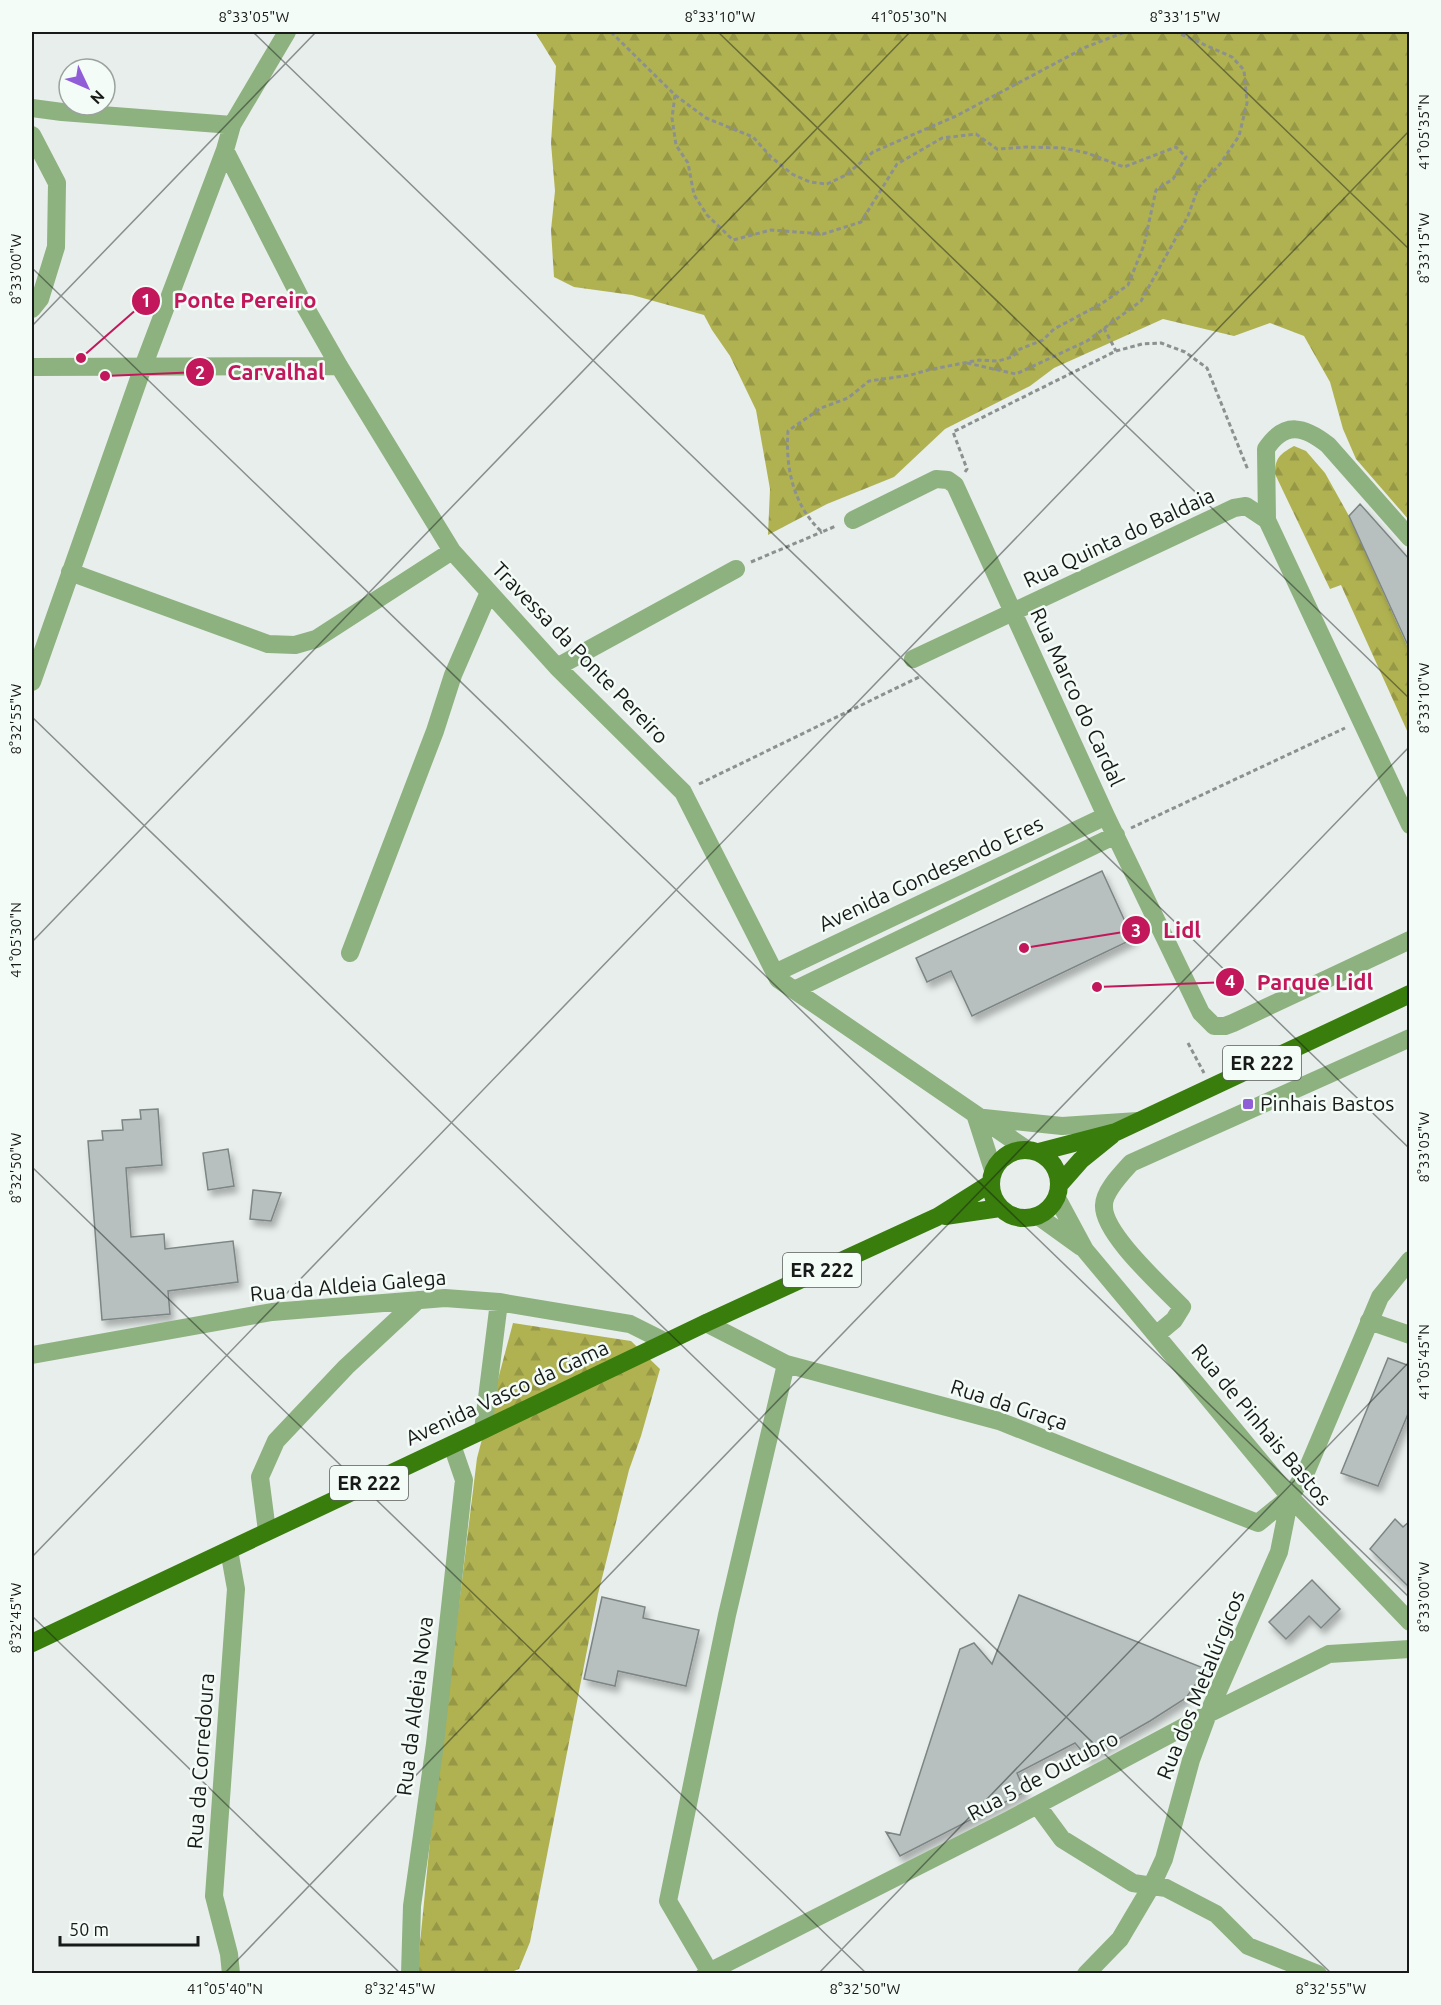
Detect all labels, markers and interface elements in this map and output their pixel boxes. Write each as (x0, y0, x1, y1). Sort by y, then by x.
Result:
text: 8°33'05"W (219, 8, 290, 25)
text: 8°33'10"W (685, 8, 756, 25)
text: 41°05'30"N (871, 8, 947, 25)
text: 8°33'15"W (1150, 8, 1221, 25)
north arrow (57, 57, 117, 117)
text: N (87, 87, 108, 108)
text: 41°05'35"N (1415, 94, 1432, 170)
text: 8°33'15"W (1415, 212, 1432, 283)
text: 8°33'00"W (7, 233, 24, 304)
callout: Ponte Pereiro (131, 281, 328, 321)
text: Ponte Pereiro (174, 287, 316, 312)
text: 1 (141, 290, 151, 310)
callout: Carvalhal (185, 352, 337, 392)
text: Carvalhal (227, 359, 325, 384)
text: 2 (195, 362, 205, 382)
street label: Rua Quinta do Baldaia (1019, 482, 1218, 592)
street label: Travessa da Ponte Pereiro (488, 557, 674, 748)
street label: Rua Marco do Cardal (1026, 604, 1130, 790)
text: 8°33'10"W (1415, 662, 1432, 733)
text: 8°32'55"W (7, 683, 24, 754)
street label: Avenida Gondesendo Eres (815, 811, 1047, 936)
text: 41°05'30"N (7, 902, 24, 978)
callout: Lidl (1121, 910, 1213, 950)
text: Lidl (1163, 917, 1201, 942)
text: 3 (1131, 920, 1141, 940)
callout: Parque Lidl (1215, 962, 1386, 1002)
text: Parque Lidl (1257, 969, 1374, 994)
text: 4 (1225, 971, 1235, 991)
road number: ER 222 (1223, 1046, 1301, 1080)
place label: Pinhais Bastos (1260, 1091, 1394, 1115)
marker: Pinhais Bastos (1241, 1097, 1255, 1111)
text: 8°33'05"W (1415, 1111, 1432, 1182)
text: 8°32'50"W (7, 1132, 24, 1203)
road number: ER 222 (783, 1253, 861, 1287)
street label: Rua da Aldeia Galega (249, 1264, 447, 1306)
text: 41°05'45"N (1415, 1324, 1432, 1400)
street label: Avenida Vasco da Gama (401, 1334, 612, 1450)
street label: Rua de Pinhais Bastos (1187, 1339, 1336, 1510)
street label: Rua da Graça (948, 1374, 1071, 1434)
road number: ER 222 (330, 1466, 408, 1500)
text: 8°33'00"W (1415, 1561, 1432, 1632)
text: 8°32'45"W (7, 1582, 24, 1653)
street label: Rua dos Metalúrgicos (1151, 1587, 1249, 1783)
street label: Rua da Aldeia Nova (391, 1615, 437, 1797)
street label: Rua da Corredoura (182, 1672, 218, 1850)
street label: Rua 5 de Outubro (963, 1725, 1122, 1825)
scale bar (60, 1909, 198, 1947)
text: 50 m (69, 1919, 109, 1939)
text: 41°05'40"N (187, 1980, 263, 1997)
text: 8°32'45"W (365, 1980, 436, 1997)
text: 8°32'50"W (830, 1980, 901, 1997)
text: 8°32'55"W (1296, 1980, 1367, 1997)

